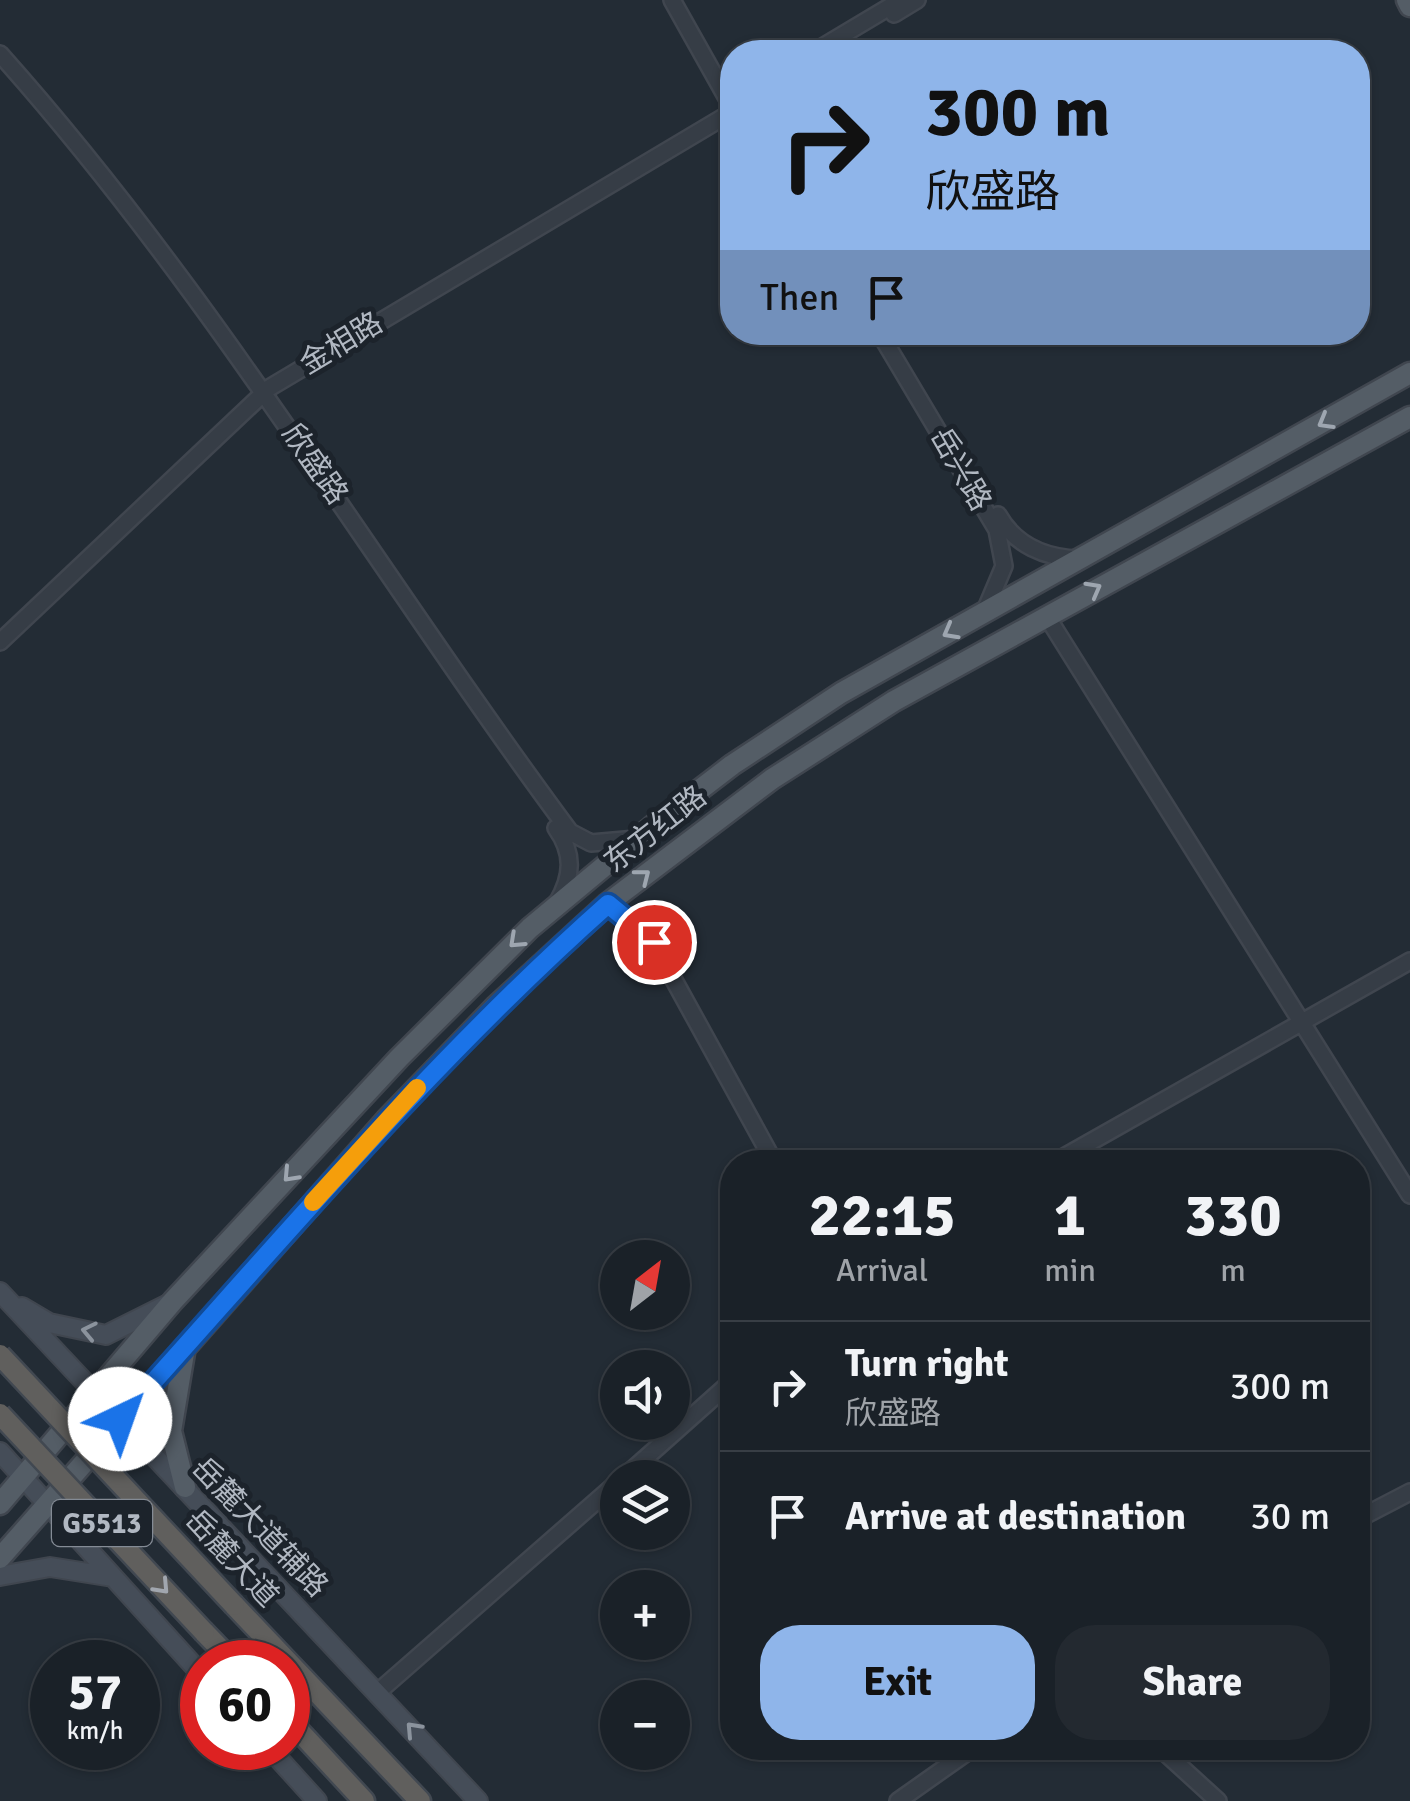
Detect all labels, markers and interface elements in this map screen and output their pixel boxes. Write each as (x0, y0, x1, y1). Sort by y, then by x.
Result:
text: 300 m (925, 69, 1110, 155)
icon: right (760, 80, 890, 210)
text: 欣盛路 (925, 165, 1060, 220)
icon: arrive (859, 270, 914, 325)
text: Then (760, 274, 839, 321)
street label: 金相路 (293, 304, 389, 382)
one-way arrow (1318, 409, 1336, 429)
street label: 欣盛路 (274, 417, 356, 512)
street label: 岳兴路 (922, 421, 999, 517)
one-way arrow (1083, 582, 1101, 602)
one-way arrow (943, 619, 961, 639)
street label: 东方红路 (597, 778, 714, 881)
one-way arrow (632, 870, 650, 887)
pin (612, 900, 697, 985)
icon: arrive (627, 915, 682, 970)
one-way arrow (509, 929, 528, 947)
one-way arrow (284, 1163, 302, 1181)
text: 22:15 (808, 1179, 956, 1253)
text: 1 (1054, 1179, 1086, 1253)
text: 330 (1184, 1179, 1282, 1253)
north arrow (600, 1240, 690, 1330)
map controls (600, 1240, 690, 1770)
text: Arrival (836, 1251, 928, 1290)
text: min (1044, 1251, 1096, 1290)
text: m (1220, 1251, 1246, 1290)
one-way arrow (81, 1322, 98, 1343)
text: Turn right (845, 1340, 1009, 1387)
button: sound (600, 1350, 690, 1440)
icon: right (760, 1359, 815, 1414)
text: 300 m (1230, 1363, 1330, 1410)
position arrow (68, 1367, 172, 1471)
text: 欣盛路 (845, 1394, 941, 1433)
street label: 岳麓大道辅路 (185, 1450, 335, 1604)
button: layers (600, 1460, 690, 1550)
icon: arrive (760, 1489, 815, 1544)
text: Arrive at destination (845, 1493, 1186, 1540)
text: 30 m (1250, 1493, 1330, 1540)
road number: G5513 (52, 1500, 152, 1546)
street label: 岳麓大道 (178, 1502, 286, 1614)
button: + (600, 1570, 690, 1660)
one-way arrow (151, 1576, 169, 1594)
button: Exit (760, 1625, 1035, 1740)
button: Share (1055, 1625, 1330, 1740)
speed limit sign: 60 (180, 1640, 310, 1770)
text: 57 (68, 1662, 122, 1724)
button: − (600, 1680, 690, 1770)
text: km/h (67, 1715, 123, 1746)
one-way arrow (407, 1722, 425, 1741)

